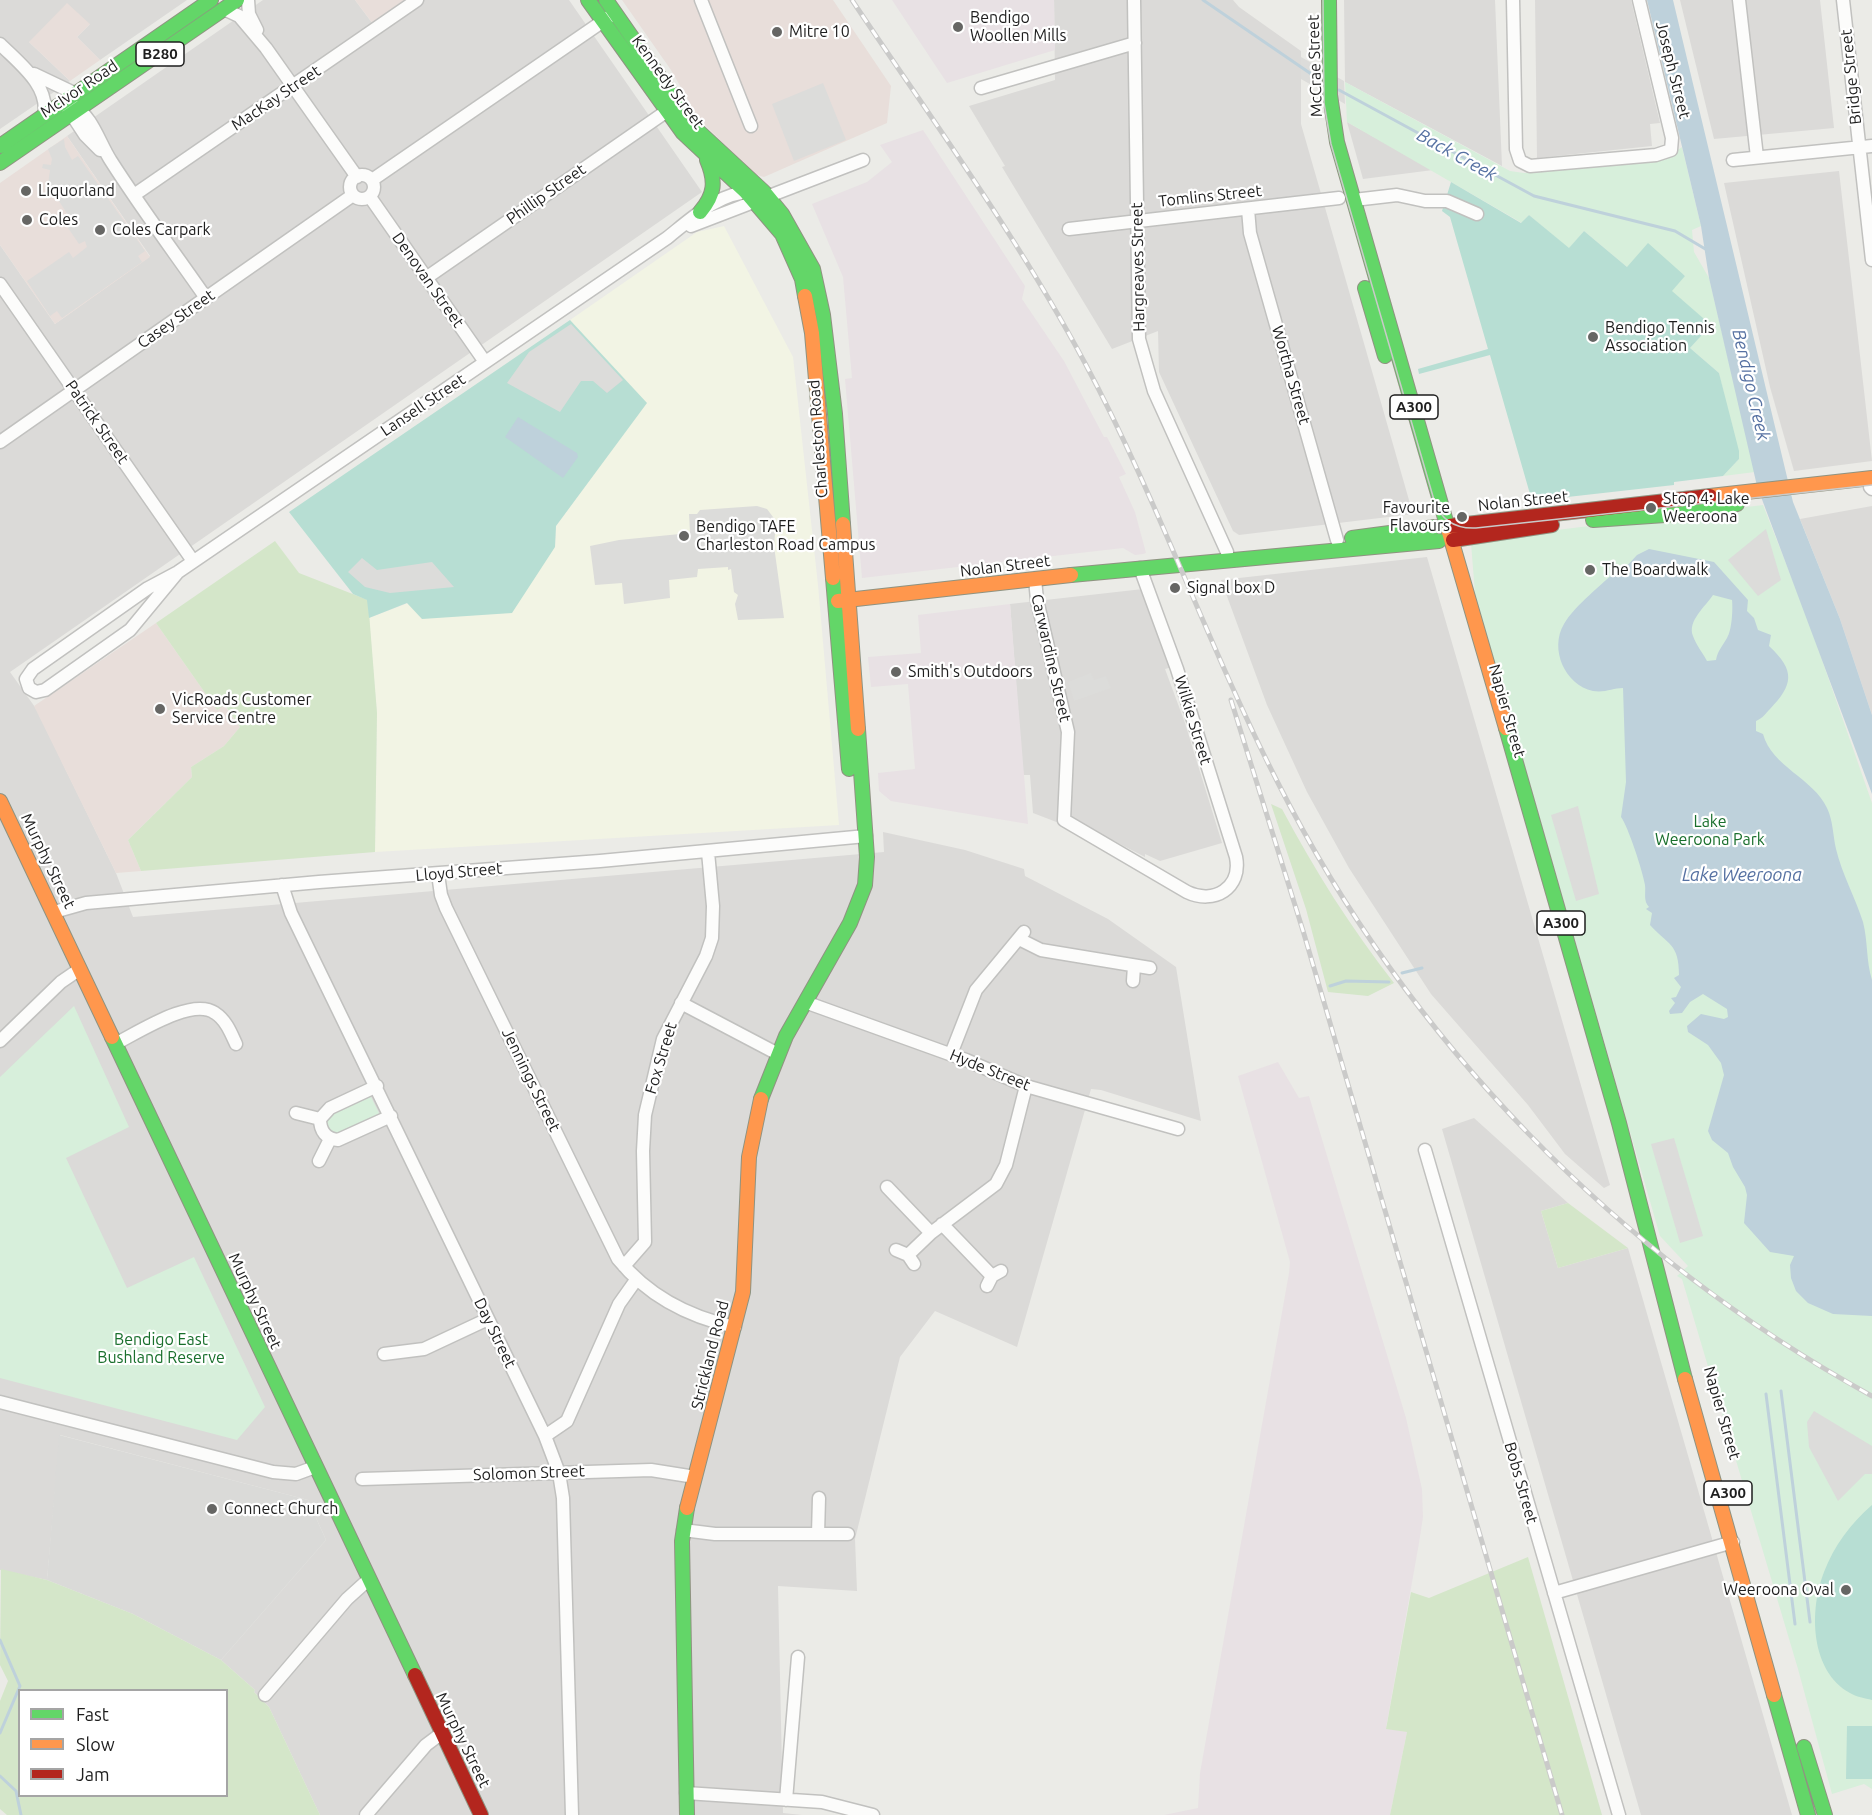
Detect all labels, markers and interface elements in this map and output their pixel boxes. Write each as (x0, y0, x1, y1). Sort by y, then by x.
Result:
place label: Bendigo Woollen Mills (970, 8, 1066, 46)
street label: McCrae Street (1304, 14, 1326, 118)
street label: Joseph Street (1652, 19, 1694, 121)
marker: Bendigo Woollen Mills (951, 20, 965, 34)
place label: Mitre 10 (789, 22, 850, 42)
marker: Mitre 10 (770, 25, 784, 39)
street label: Bridge Street (1836, 28, 1866, 126)
street label: Kennedy Street (628, 32, 708, 132)
road number: B280 (136, 42, 184, 66)
street label: McIvor Road (37, 56, 121, 122)
street label: MacKay Street (228, 61, 324, 135)
water label: Back Creek (1413, 124, 1501, 186)
street label: Phillip Street (503, 160, 589, 228)
place label: Liquorland (38, 181, 115, 201)
street label: Tomlins Street (1157, 181, 1263, 211)
marker: Liquorland (19, 184, 33, 198)
street label: Hargreaves Street (1127, 202, 1149, 332)
place label: Coles (39, 210, 78, 230)
marker: Coles (20, 213, 34, 227)
place label: Coles Carpark (112, 220, 211, 240)
marker: Coles Carpark (93, 223, 107, 237)
street label: Denovan Street (388, 229, 468, 331)
street label: Casey Street (134, 285, 218, 353)
place label: Bendigo Tennis Association (1605, 318, 1715, 356)
street label: Wortha Street (1268, 323, 1314, 427)
water label: Bendigo Creek (1728, 327, 1774, 443)
marker: Bendigo Tennis Association (1586, 330, 1600, 344)
street label: Lansell Street (377, 370, 469, 440)
street label: Patrick Street (61, 376, 133, 468)
street label: Charleston Road (804, 379, 832, 499)
road number: A300 (1390, 395, 1438, 419)
street label: Nolan Street (1477, 487, 1569, 515)
place label: Stop 4: Lake Weeroona (1663, 489, 1750, 527)
place label: Favourite Flavours (1383, 498, 1450, 536)
marker: Stop 4: Lake Weeroona (1644, 501, 1658, 515)
marker: Favourite Flavours (1455, 510, 1469, 524)
place label: Bendigo TAFE Charleston Road Campus (696, 517, 875, 555)
marker: Bendigo TAFE Charleston Road Campus (677, 529, 691, 543)
street label: Nolan Street (959, 551, 1051, 581)
place label: The Boardwalk (1602, 560, 1709, 580)
marker: The Boardwalk (1583, 563, 1597, 577)
place label: Signal box D (1187, 578, 1275, 598)
marker: Signal box D (1168, 581, 1182, 595)
street label: Carwardine Street (1027, 592, 1075, 724)
place label: Smith's Outdoors (908, 662, 1032, 682)
street label: Napier Street (1485, 662, 1529, 760)
marker: Smith's Outdoors (889, 665, 903, 679)
street label: Wilkie Street (1170, 673, 1216, 767)
place label: VicRoads Customer Service Centre (172, 690, 312, 728)
marker: VicRoads Customer Service Centre (153, 702, 167, 716)
street label: Murphy Street (17, 810, 79, 912)
park label: Lake Weeroona Park (1655, 812, 1765, 850)
street label: Lloyd Street (415, 859, 503, 885)
water label: Lake Weeroona (1682, 864, 1802, 886)
road number: A300 (1537, 911, 1585, 935)
street label: Fox Street (641, 1020, 681, 1096)
street label: Jennings Street (498, 1025, 564, 1135)
street label: Hyde Street (947, 1045, 1033, 1095)
street label: Murphy Street (224, 1250, 286, 1352)
street label: Day Street (470, 1295, 520, 1371)
street label: Strickland Road (687, 1299, 733, 1411)
park label: Bendigo East Bushland Reserve (97, 1330, 225, 1368)
street label: Napier Street (1700, 1364, 1744, 1462)
street label: Bobs Street (1500, 1440, 1542, 1526)
street label: Solomon Street (473, 1461, 585, 1485)
road number: A300 (1704, 1481, 1752, 1505)
place label: Connect Church (224, 1499, 338, 1519)
marker: Connect Church (205, 1502, 219, 1516)
place label: Weeroona Oval (1723, 1580, 1834, 1600)
marker: Weeroona Oval (1839, 1583, 1853, 1597)
legend (18, 1689, 228, 1797)
street label: Murphy Street (432, 1689, 494, 1791)
text: Fast (76, 1704, 109, 1724)
text: Slow (76, 1734, 115, 1754)
text: Jam (76, 1764, 110, 1784)

